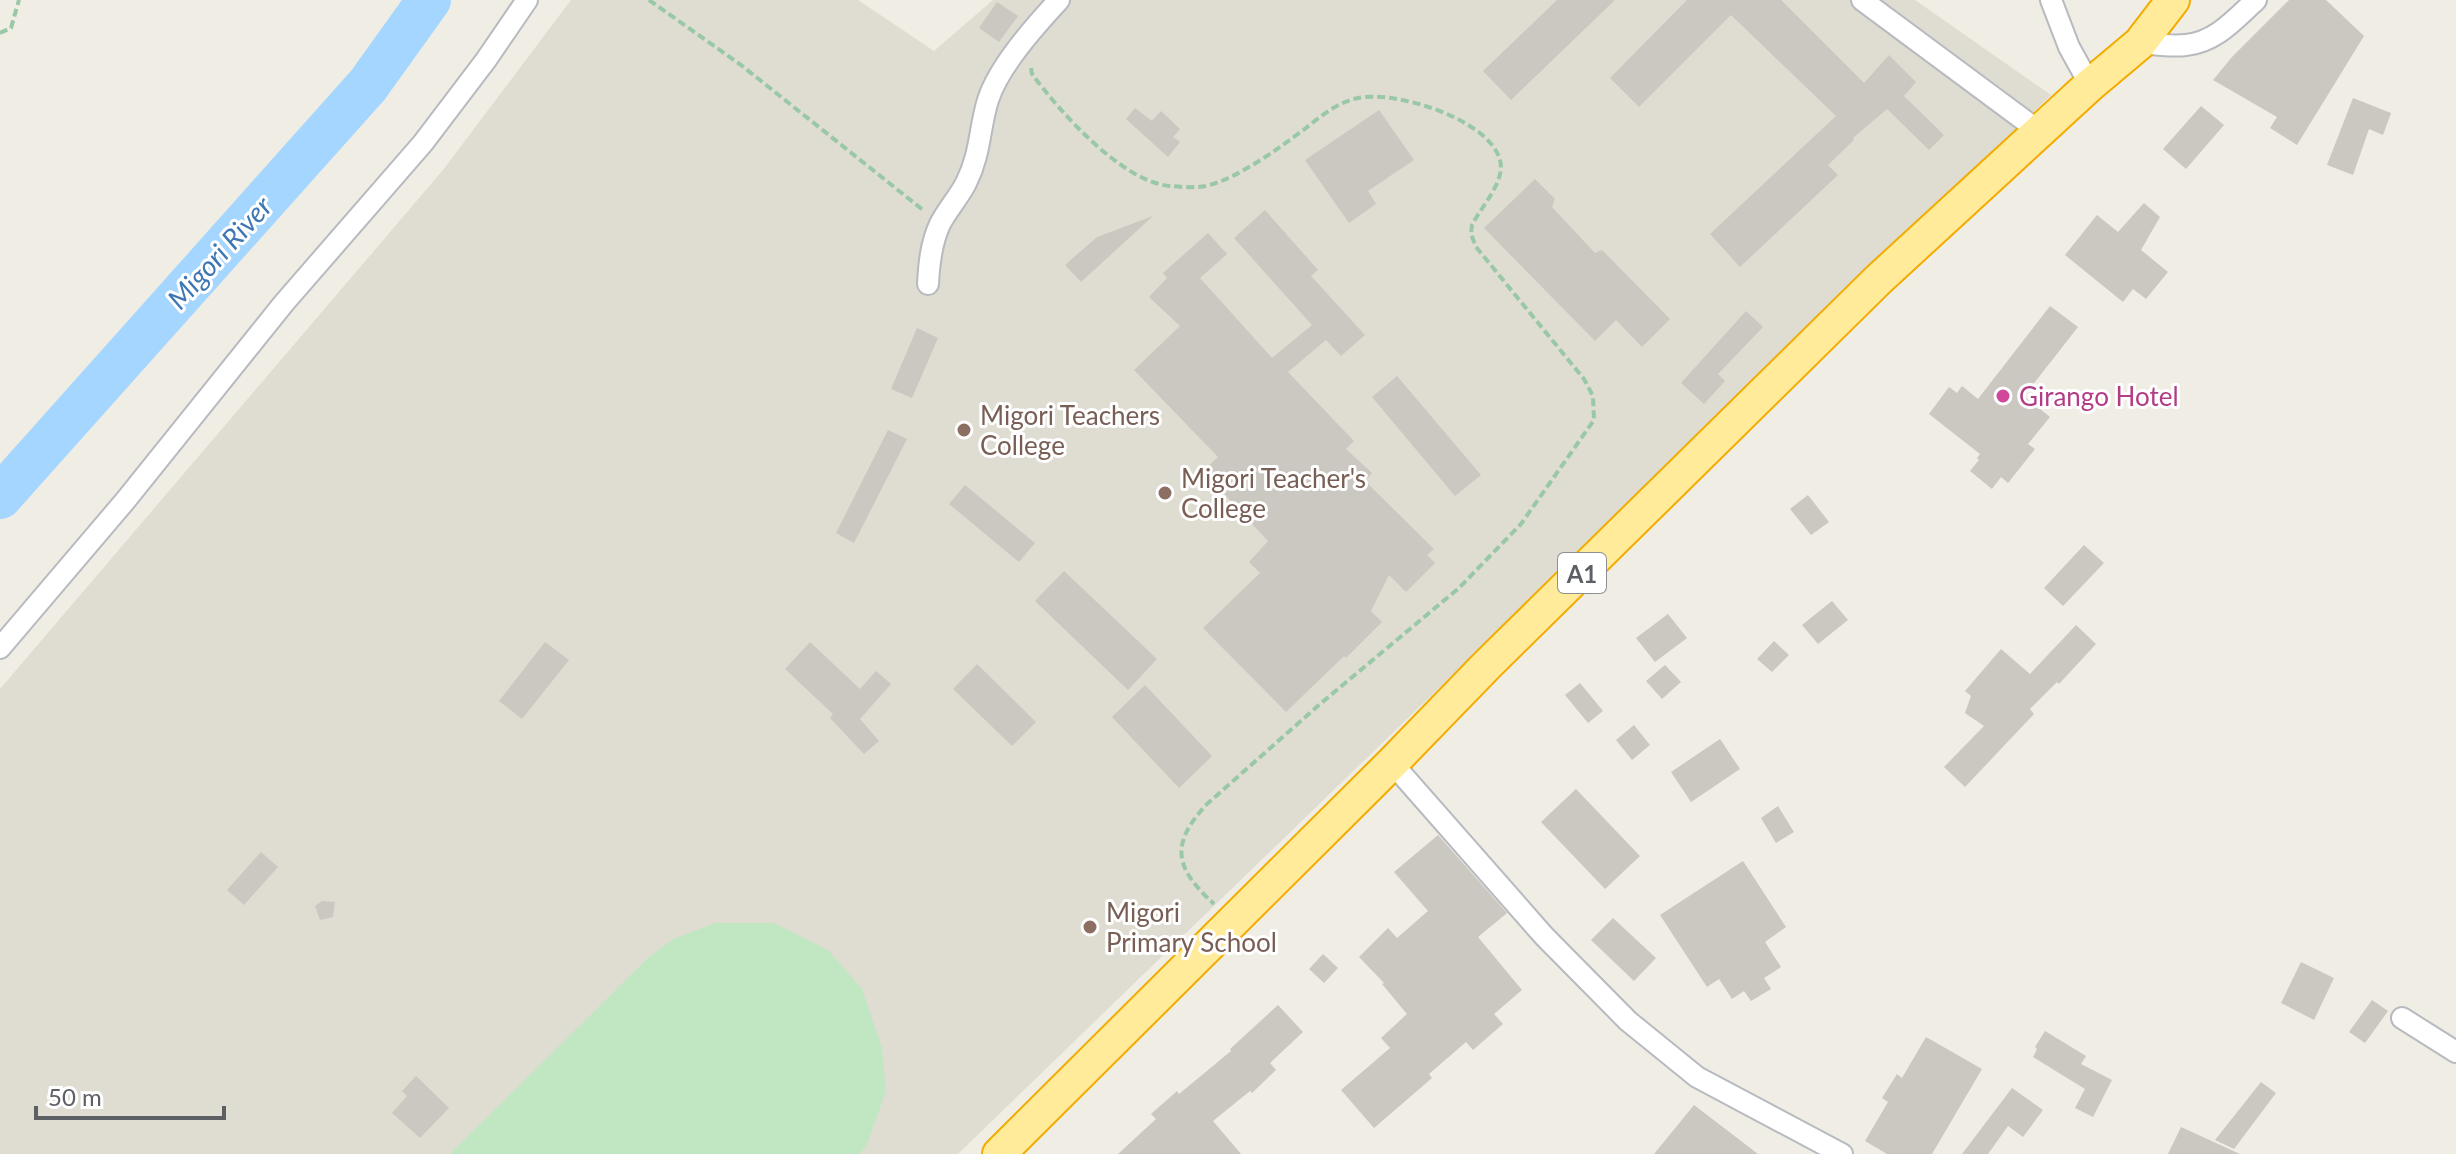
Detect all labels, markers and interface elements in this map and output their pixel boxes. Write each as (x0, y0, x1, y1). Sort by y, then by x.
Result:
water label: Migori River (160, 189, 279, 315)
place label: Girango Hotel (2019, 380, 2179, 412)
marker: Girango Hotel (1994, 387, 2012, 405)
place label: Migori Teachers College (980, 399, 1160, 461)
marker: Migori Teachers College (955, 421, 973, 439)
place label: Migori Teacher's College (1181, 462, 1366, 524)
marker: Migori Teacher's College (1156, 484, 1174, 502)
road number: A1 (1558, 553, 1606, 593)
place label: Migori Primary School (1106, 896, 1277, 958)
marker: Migori Primary School (1081, 918, 1099, 936)
scale bar (36, 1070, 224, 1120)
text: 50 m (48, 1082, 102, 1111)

